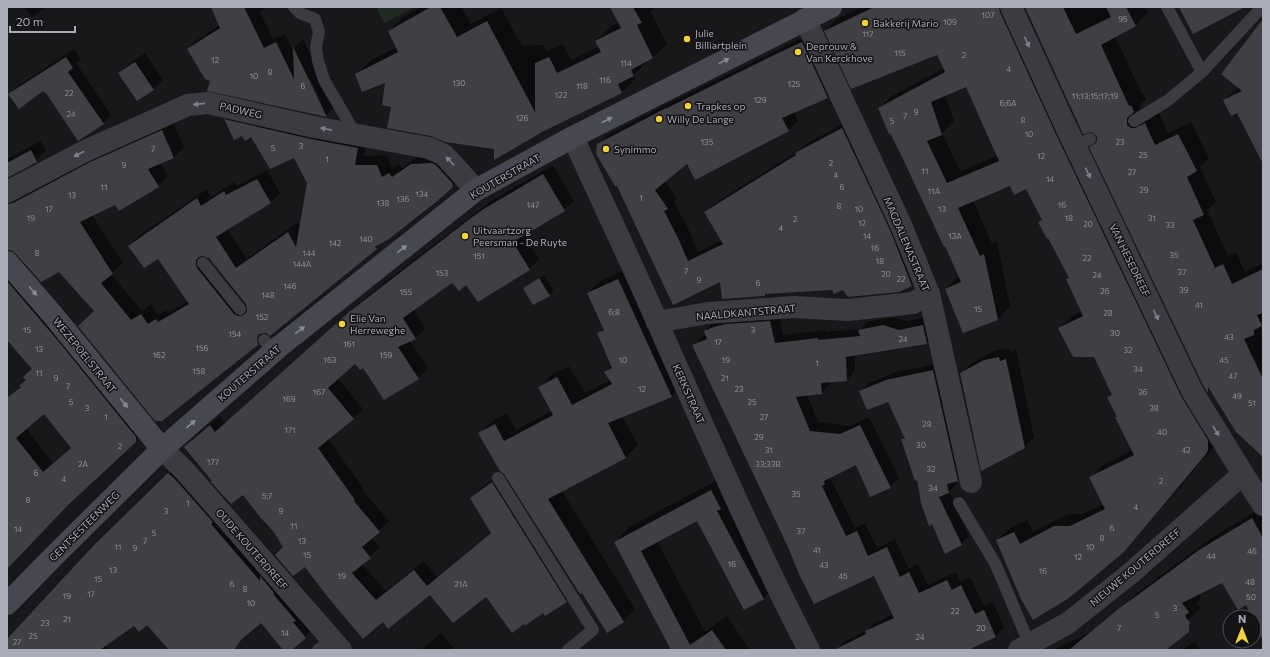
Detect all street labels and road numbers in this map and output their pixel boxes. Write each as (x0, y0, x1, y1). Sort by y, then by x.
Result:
street label: PADWEG (219, 99, 263, 121)
street label: KOUTERSTRAAT (468, 151, 543, 201)
street label: MAGDALENASTRAAT (882, 195, 933, 294)
street label: VAN HESEDREEF (1107, 222, 1153, 299)
street label: NAALDKANTSTRAAT (696, 302, 797, 322)
street label: WEZEPOELSTRAAT (51, 315, 119, 395)
street label: KOUTERSTRAAT (215, 342, 283, 403)
street label: KERKSTRAAT (670, 362, 708, 426)
street label: GENTSESTEENWEG (47, 489, 121, 563)
street label: OUDE KOUTERDREEF (214, 506, 291, 592)
street label: NIEUWE KOUTERDREEF (1087, 526, 1183, 608)

